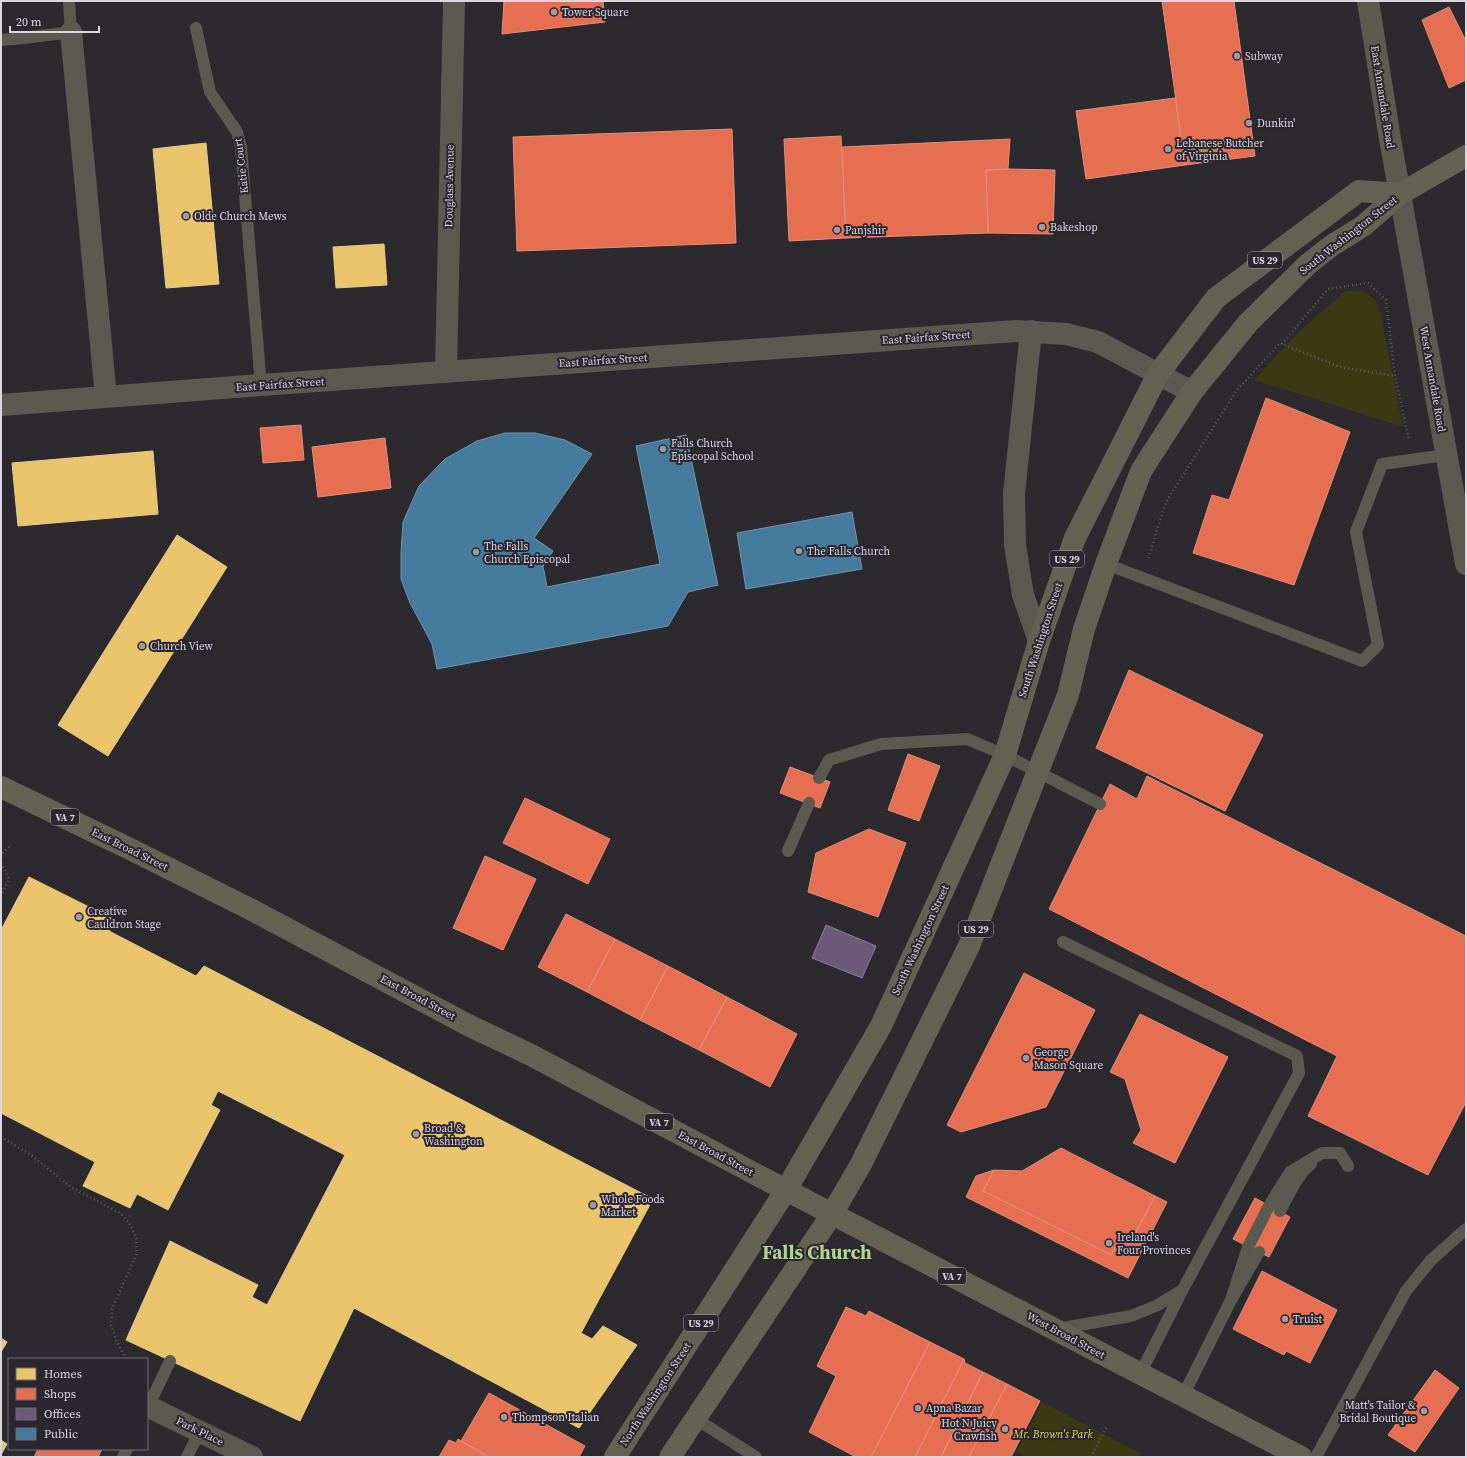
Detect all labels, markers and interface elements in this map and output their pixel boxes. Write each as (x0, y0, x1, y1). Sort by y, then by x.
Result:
place label: Tower Square (562, 5, 629, 20)
marker: Tower Square (549, 7, 559, 17)
scale bar (10, 8, 99, 34)
text: 20 m (16, 14, 42, 30)
street label: East Annandale Road (1367, 44, 1398, 150)
place label: Subway (1245, 49, 1283, 64)
marker: Subway (1232, 51, 1242, 61)
place label: Dunkin' (1257, 116, 1295, 131)
marker: Dunkin' (1244, 118, 1254, 128)
place label: Lebanese Butcher of Virginia (1176, 136, 1264, 164)
street label: Katie Court (231, 137, 252, 194)
street label: Douglass Avenue (441, 144, 458, 227)
marker: Lebanese Butcher of Virginia (1163, 144, 1173, 154)
street label: South Washington Street (1296, 192, 1401, 278)
place label: Olde Church Mews (194, 209, 287, 224)
marker: Olde Church Mews (181, 211, 191, 221)
place label: Bakeshop (1050, 220, 1098, 235)
marker: Bakeshop (1037, 222, 1047, 232)
place label: Panjshir (845, 223, 886, 238)
marker: Panjshir (832, 225, 842, 235)
road number: US 29 (1248, 252, 1282, 268)
street label: West Annandale Road (1416, 325, 1449, 434)
street label: East Fairfax Street (881, 327, 971, 348)
street label: East Fairfax Street (558, 350, 648, 371)
street label: East Fairfax Street (235, 374, 325, 395)
place label: Falls Church Episcopal School (671, 436, 754, 464)
marker: Falls Church Episcopal School (658, 444, 668, 454)
place label: The Falls Church Episcopal (484, 539, 570, 567)
place label: The Falls Church (807, 544, 891, 559)
marker: The Falls Church (794, 546, 804, 556)
marker: The Falls Church Episcopal (471, 547, 481, 557)
road number: US 29 (1050, 551, 1084, 567)
street label: South Washington Street (1015, 580, 1066, 700)
place label: Church View (150, 639, 213, 654)
marker: Church View (137, 641, 147, 651)
road number: VA 7 (51, 809, 79, 825)
street label: East Broad Street (89, 824, 171, 875)
street label: South Washington Street (888, 882, 953, 998)
place label: Creative Cauldron Stage (87, 904, 161, 932)
marker: Creative Cauldron Stage (74, 912, 84, 922)
road number: US 29 (959, 921, 993, 937)
street label: East Broad Street (377, 971, 459, 1024)
place label: George Mason Square (1034, 1045, 1104, 1073)
marker: George Mason Square (1021, 1053, 1031, 1063)
road number: VA 7 (645, 1114, 673, 1130)
place label: Broad & Washington (424, 1121, 483, 1149)
street label: East Broad Street (675, 1127, 757, 1180)
marker: Broad & Washington (411, 1129, 421, 1139)
place label: Whole Foods Market (601, 1192, 665, 1220)
marker: Whole Foods Market (588, 1200, 598, 1210)
place label: Ireland's Four Provinces (1117, 1230, 1191, 1258)
marker: Ireland's Four Provinces (1104, 1238, 1114, 1248)
district label: Falls Church (762, 1239, 872, 1265)
road number: VA 7 (938, 1268, 966, 1284)
street label: West Broad Street (1024, 1308, 1108, 1363)
place label: Truist (1293, 1312, 1322, 1327)
marker: Truist (1280, 1314, 1290, 1324)
road number: US 29 (684, 1315, 718, 1331)
street label: North Washington Street (616, 1339, 695, 1449)
legend (8, 1358, 148, 1450)
text: Homes (44, 1366, 82, 1382)
text: Shops (44, 1386, 76, 1402)
place label: Matt's Tailor & Bridal Boutique (1339, 1398, 1416, 1426)
place label: Apna Bazar (926, 1401, 982, 1416)
marker: Apna Bazar (913, 1403, 923, 1413)
text: Offices (44, 1406, 81, 1422)
marker: Matt's Tailor & Bridal Boutique (1419, 1406, 1429, 1416)
place label: Thompson Italian (512, 1410, 600, 1425)
marker: Thompson Italian (499, 1412, 509, 1422)
street label: Park Place (173, 1413, 226, 1450)
place label: Hot N Juicy Crawfish (941, 1416, 997, 1444)
marker: Hot N Juicy Crawfish (1000, 1424, 1010, 1434)
text: Public (44, 1426, 78, 1442)
park label: Mr. Brown's Park (1012, 1427, 1093, 1442)

